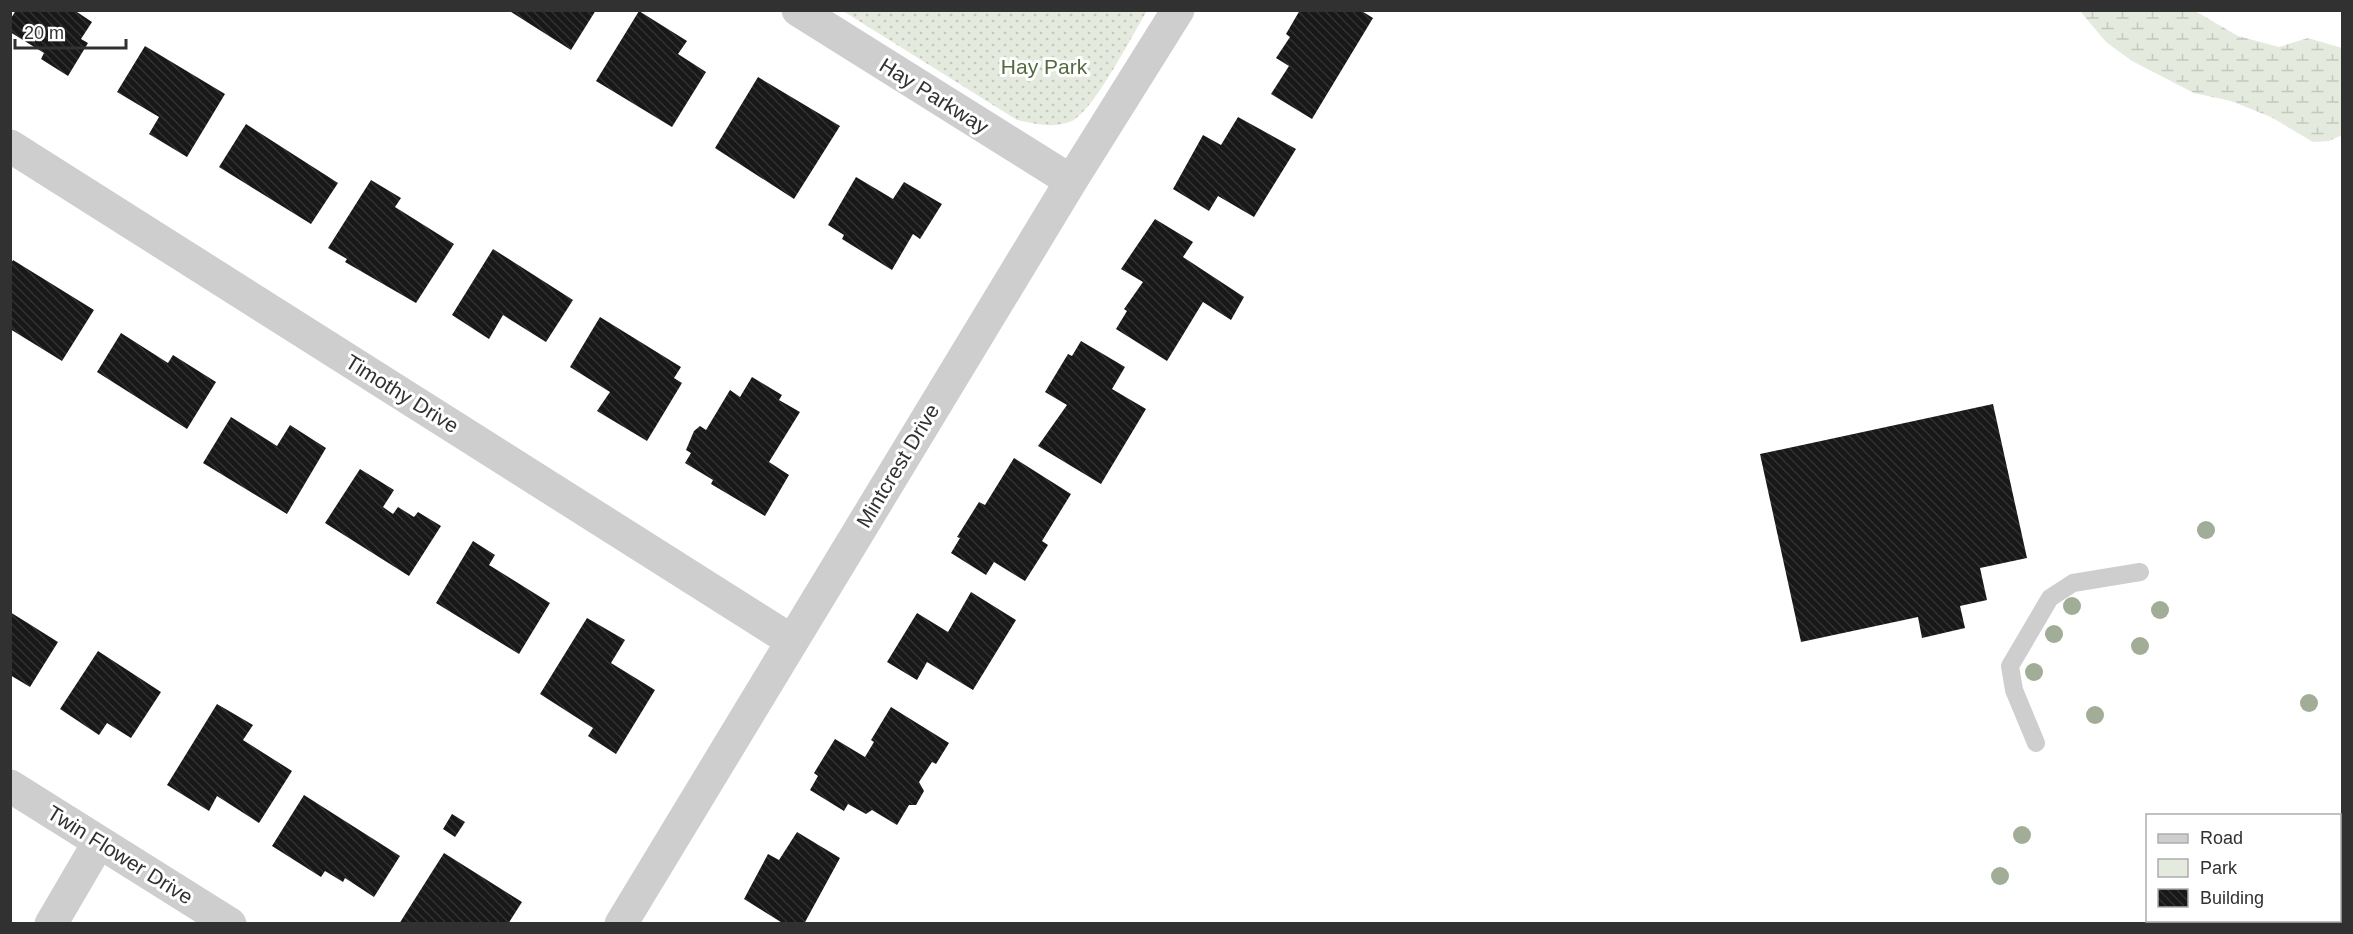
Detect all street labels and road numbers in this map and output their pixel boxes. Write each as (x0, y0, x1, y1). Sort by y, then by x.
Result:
street label: Hay Parkway (876, 53, 993, 138)
street label: Timothy Drive (342, 350, 463, 437)
street label: Mintcrest Drive (852, 400, 943, 532)
street label: Twin Flower Drive (43, 801, 197, 909)

